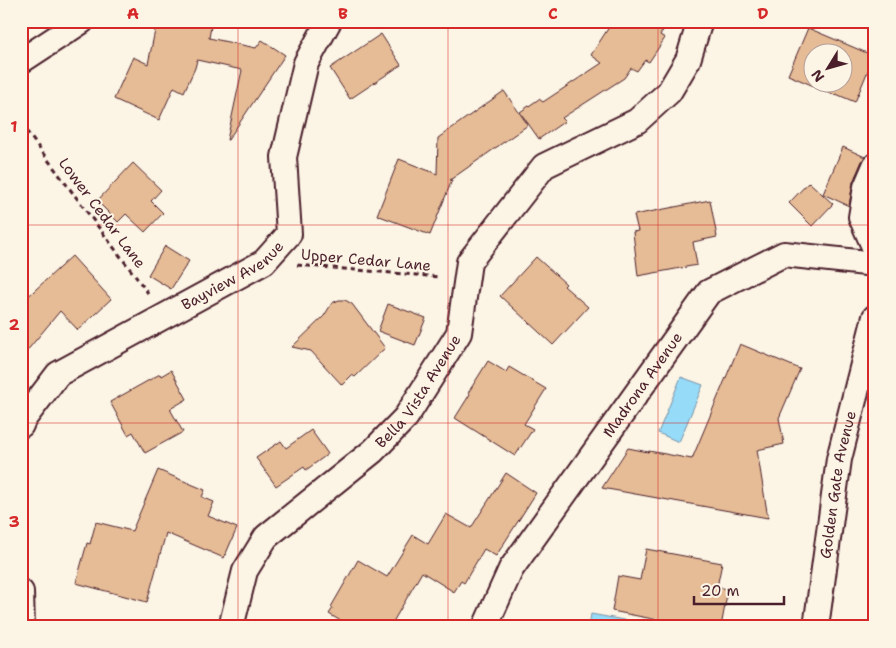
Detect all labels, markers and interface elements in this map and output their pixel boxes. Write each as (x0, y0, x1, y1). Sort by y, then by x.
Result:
text: A (127, 3, 139, 24)
text: B (338, 3, 348, 24)
text: C (548, 3, 558, 24)
text: D (757, 3, 769, 24)
north arrow (804, 42, 854, 92)
text: N (807, 66, 828, 86)
text: 1 (10, 116, 18, 137)
street label: Lower Cedar Lane (54, 154, 150, 272)
street label: Bayview Avenue (178, 237, 288, 315)
street label: Upper Cedar Lane (300, 244, 432, 276)
text: 2 (8, 314, 20, 335)
street label: Madrona Avenue (598, 328, 687, 441)
street label: Bella Vista Avenue (371, 331, 465, 453)
street label: Golden Gate Avenue (815, 409, 861, 560)
text: 3 (8, 511, 20, 532)
scale bar (694, 573, 784, 605)
text: 20 m (701, 581, 740, 601)

